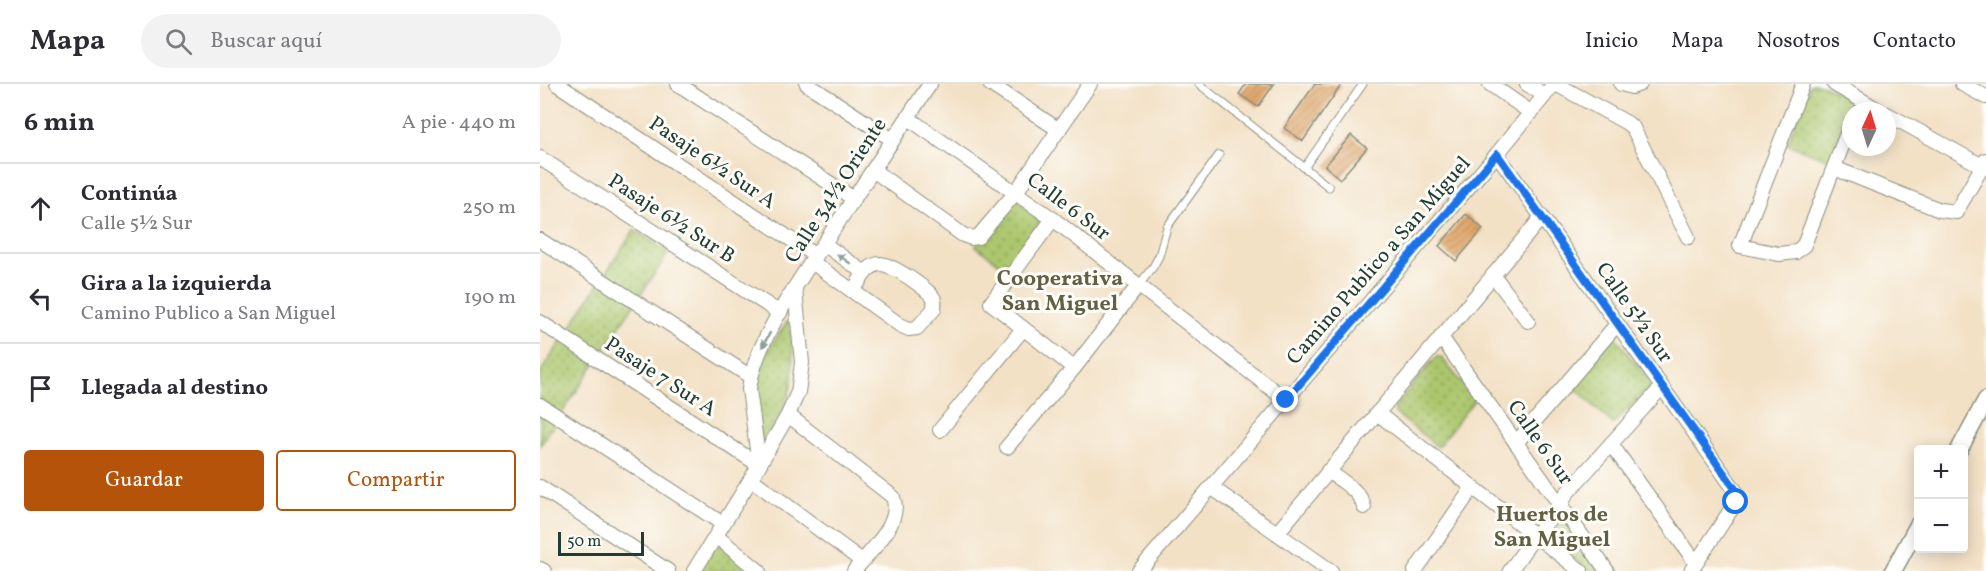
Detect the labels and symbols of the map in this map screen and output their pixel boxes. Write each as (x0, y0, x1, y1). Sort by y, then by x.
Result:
north arrow (1842, 102, 1896, 156)
street label: Pasaje 6½ Sur A (643, 110, 782, 217)
street label: Calle 34½ Oriente (778, 112, 894, 269)
street label: Camino Publico a San Miguel (1280, 150, 1478, 372)
street label: Calle 6 Sur (1020, 166, 1116, 248)
street label: Pasaje 6½ Sur B (602, 167, 740, 271)
one-way arrow (837, 253, 853, 265)
street label: Calle 5½ Sur (1588, 257, 1679, 369)
district label: Cooperativa San Miguel (997, 264, 1123, 320)
street label: Pasaje 7 Sur A (599, 330, 722, 424)
one-way arrow (761, 331, 771, 348)
route end (1272, 386, 1298, 412)
street label: Calle 6 Sur (1500, 394, 1580, 491)
route start (1722, 488, 1748, 514)
district label: Huertos de San Miguel (1494, 500, 1610, 556)
scale bar (558, 529, 644, 556)

